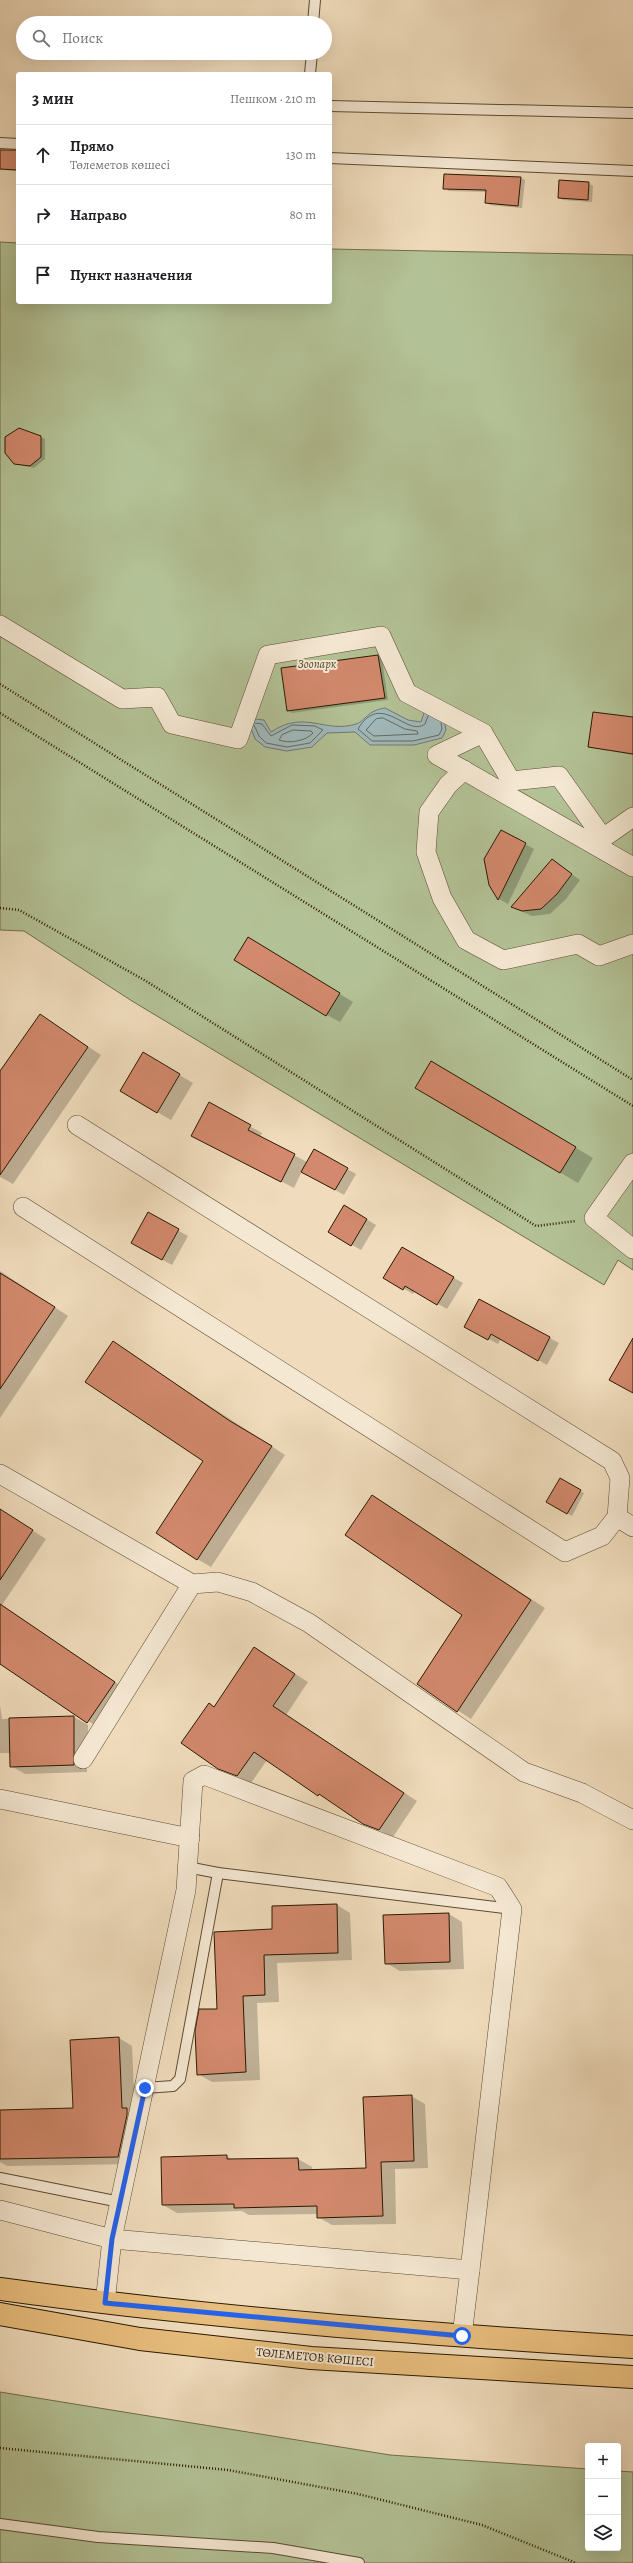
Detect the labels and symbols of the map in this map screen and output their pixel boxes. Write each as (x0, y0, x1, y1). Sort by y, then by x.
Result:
park label: Зоопарк (298, 656, 337, 672)
route end (136, 2079, 154, 2097)
route start (453, 2327, 471, 2345)
street label: ТӨЛЕМЕТОВ КӨШЕСІ (256, 2344, 374, 2370)

